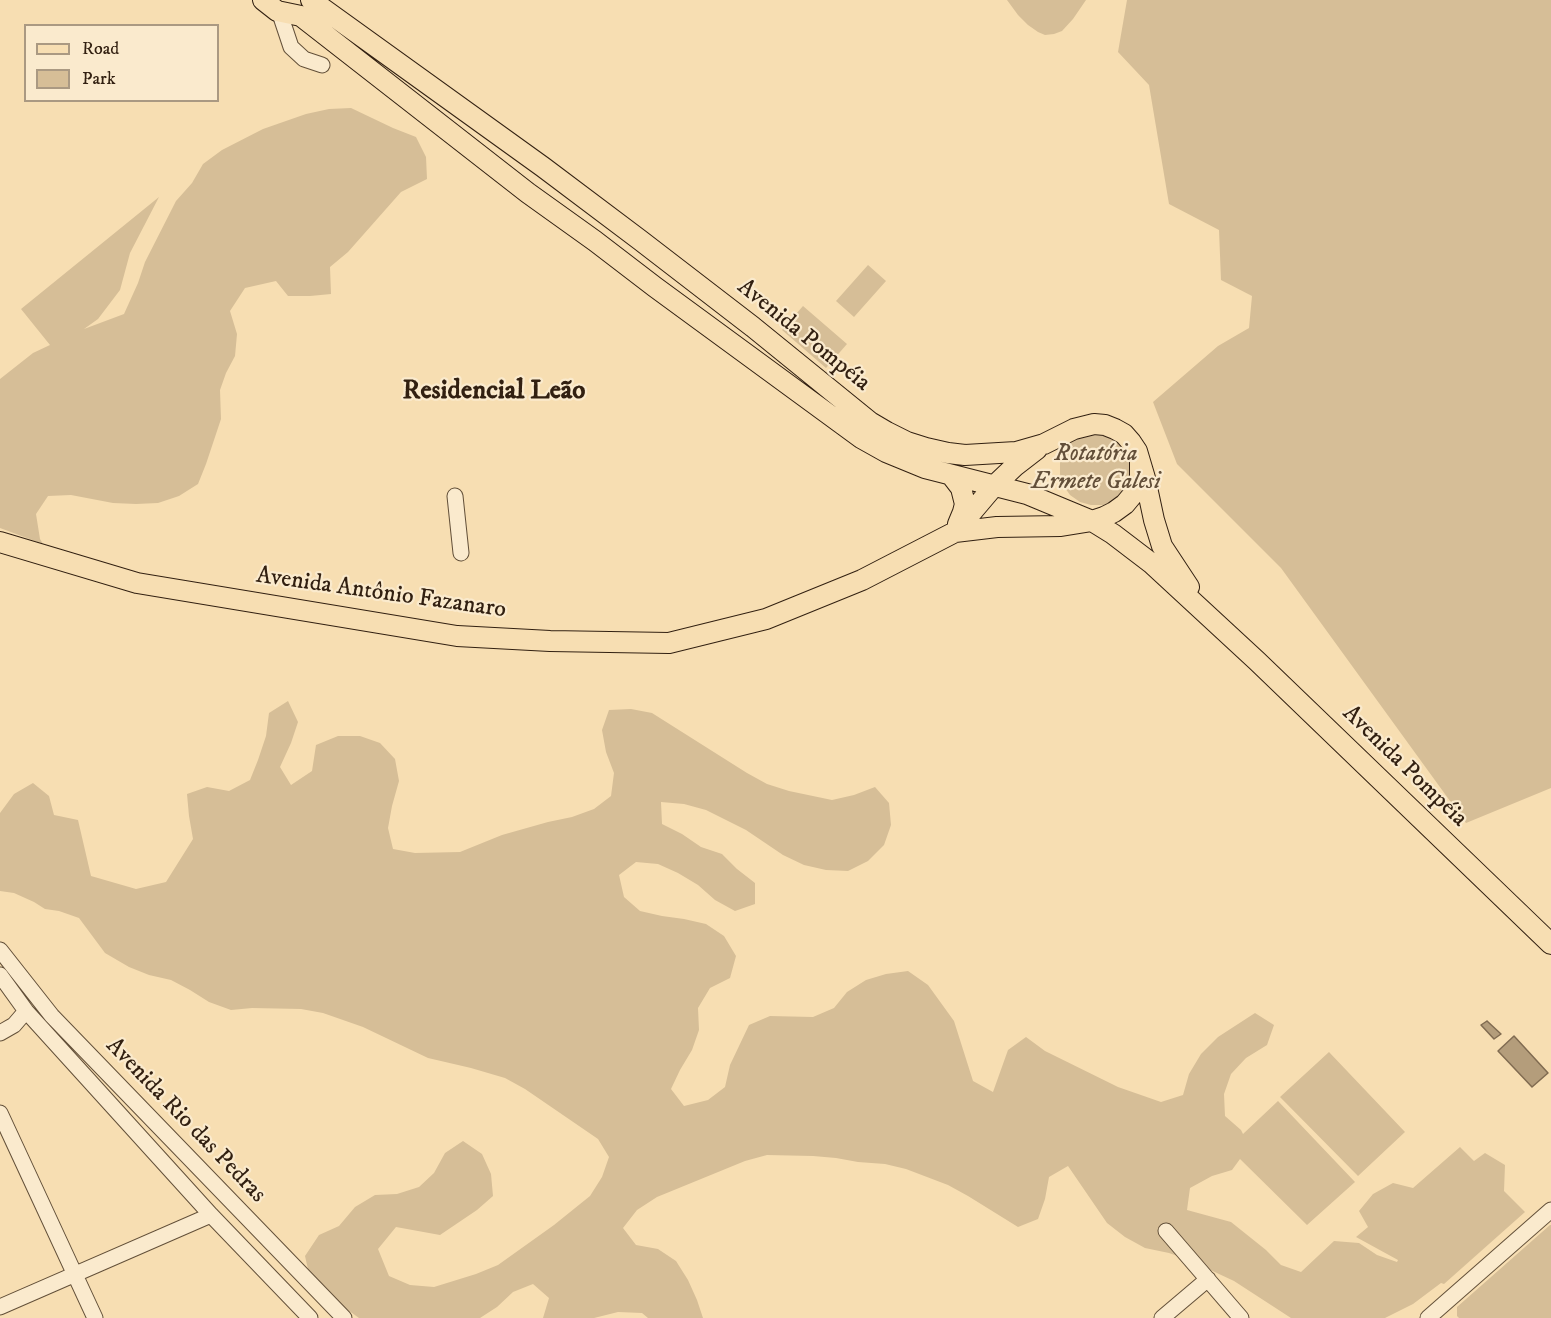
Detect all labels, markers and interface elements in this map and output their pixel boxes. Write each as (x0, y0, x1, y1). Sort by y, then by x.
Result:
legend (24, 24, 219, 102)
text: Road (82, 38, 119, 60)
text: Park (82, 68, 116, 90)
street label: Avenida Pompéia (731, 274, 875, 398)
district label: Residencial Leão (403, 376, 585, 408)
park label: Rotatória Ermete Galesi (1032, 441, 1160, 497)
street label: Avenida Antônio Fazanaro (254, 562, 508, 626)
street label: Avenida Pompéia (1335, 700, 1473, 834)
street label: Avenida Rio das Pedras (99, 1032, 271, 1210)

